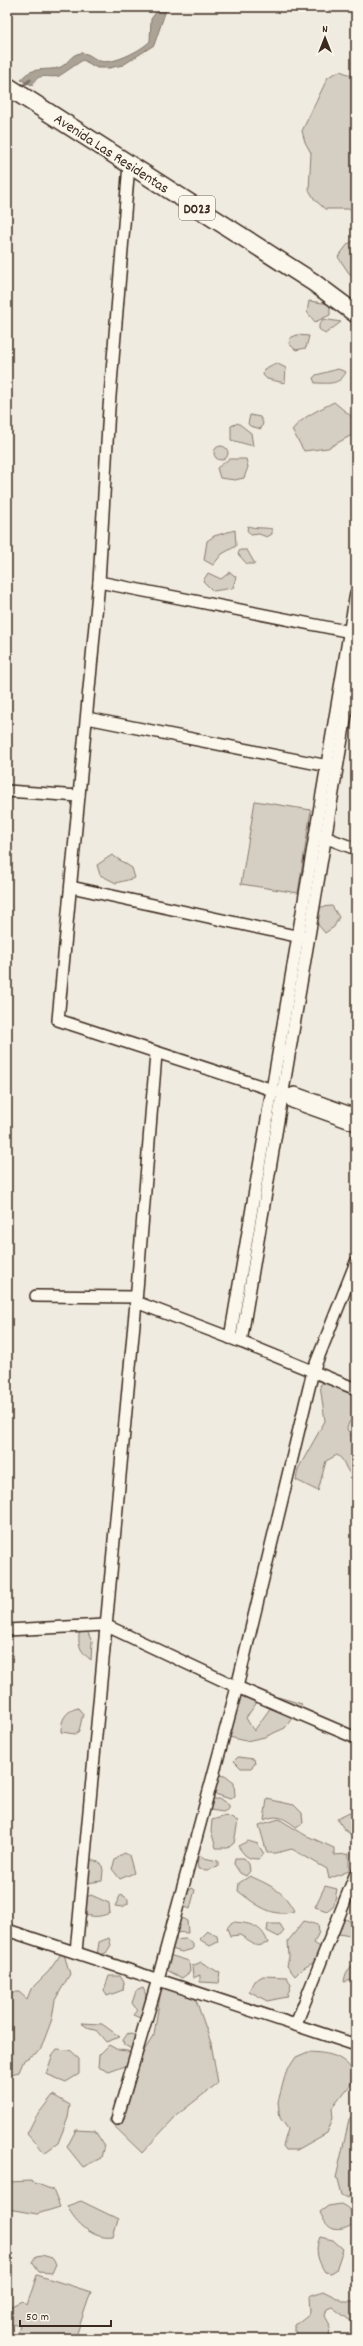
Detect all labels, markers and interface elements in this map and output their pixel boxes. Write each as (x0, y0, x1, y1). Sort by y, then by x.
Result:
north arrow (305, 18, 345, 58)
text: N (322, 22, 328, 38)
street label: Avenida Las Residentas (49, 109, 173, 200)
road number: D023 (179, 196, 215, 220)
scale bar (20, 2302, 111, 2328)
text: 50 m (26, 2309, 49, 2326)

